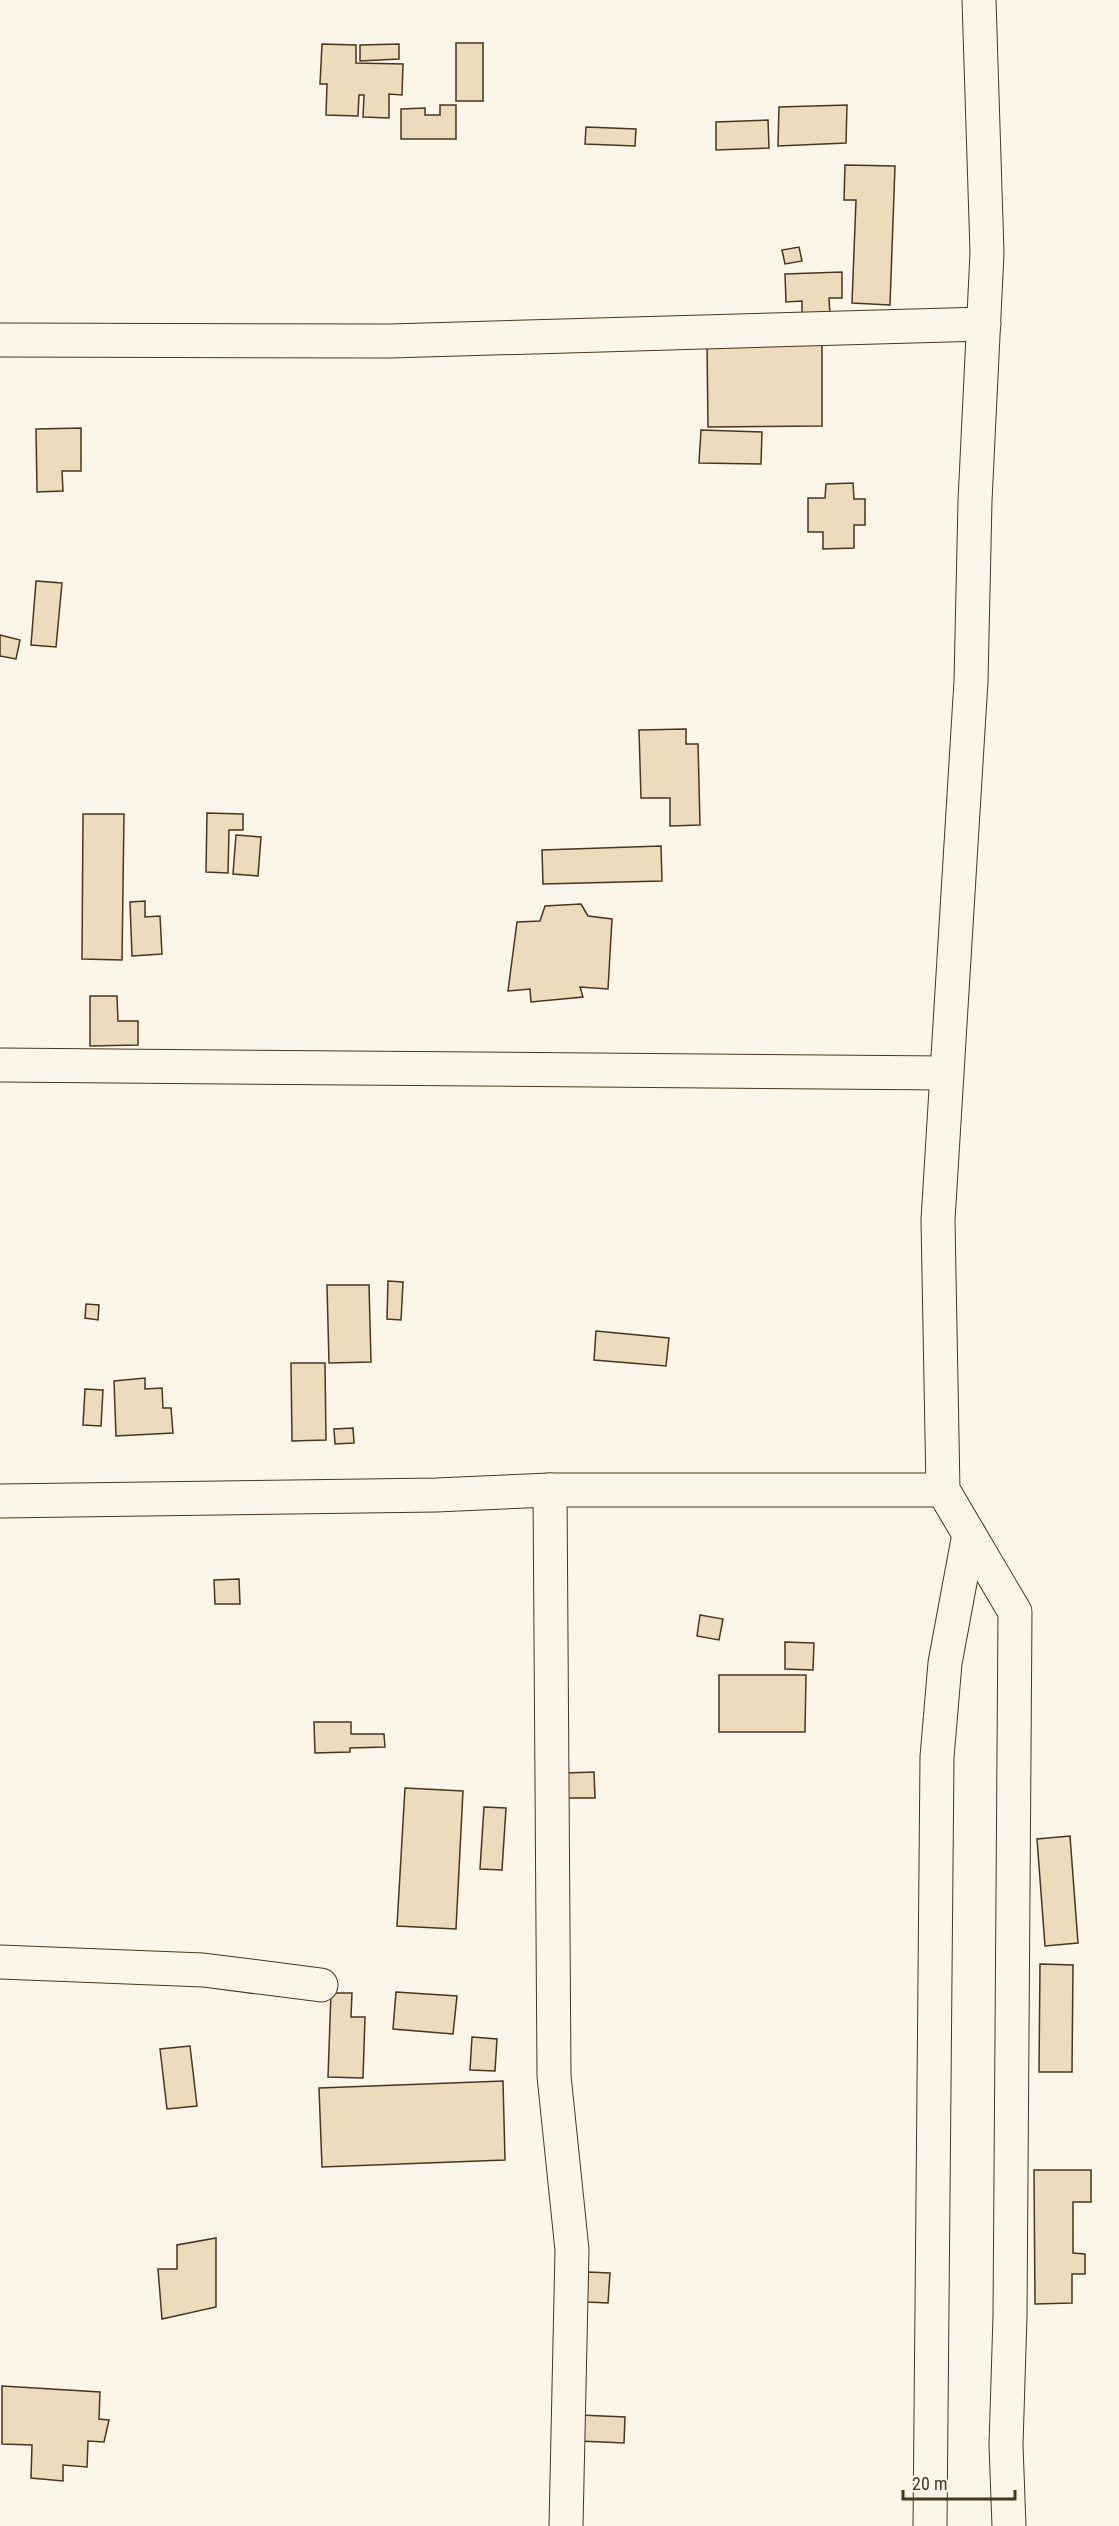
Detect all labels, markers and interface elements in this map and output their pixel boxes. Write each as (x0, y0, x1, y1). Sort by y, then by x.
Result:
scale bar (903, 2463, 1016, 2501)
text: 20 m (912, 2473, 947, 2494)

